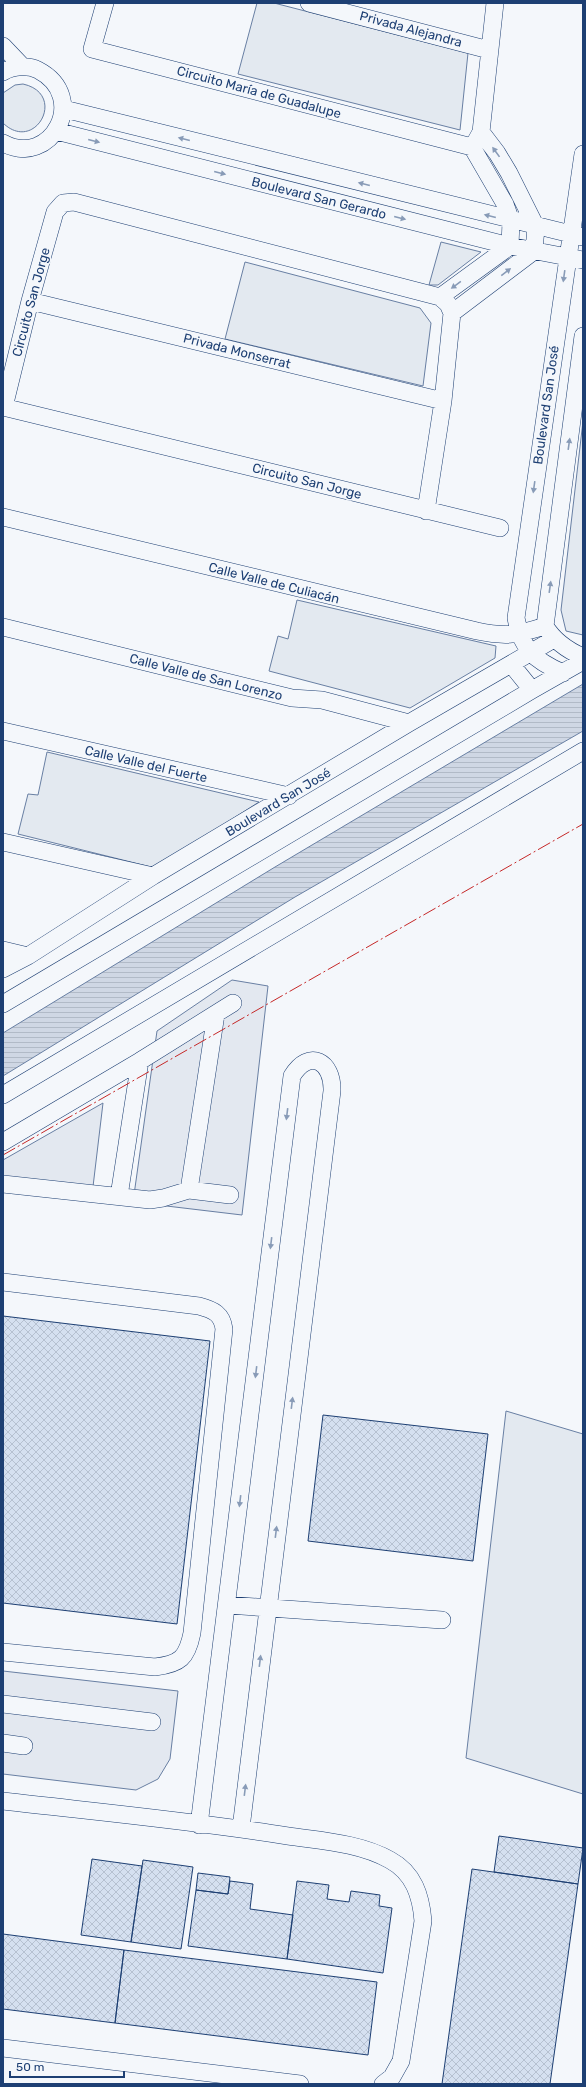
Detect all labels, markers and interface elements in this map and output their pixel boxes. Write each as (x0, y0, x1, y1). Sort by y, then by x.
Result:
street label: Privada Alejandra (358, 8, 464, 50)
street label: Circuito María de Guadalupe (175, 63, 343, 121)
one-way arrow (178, 136, 190, 142)
one-way arrow (88, 138, 100, 144)
one-way arrow (492, 147, 500, 157)
one-way arrow (214, 170, 226, 176)
street label: Boulevard San Gerardo (250, 174, 388, 222)
one-way arrow (358, 181, 370, 187)
one-way arrow (484, 212, 497, 218)
one-way arrow (394, 215, 406, 221)
street label: Circuito San Jorge (9, 246, 54, 358)
one-way arrow (500, 268, 511, 277)
one-way arrow (561, 269, 567, 282)
one-way arrow (450, 281, 461, 289)
street label: Privada Monserrat (182, 330, 292, 372)
street label: Boulevard San José (530, 345, 562, 465)
one-way arrow (566, 438, 572, 450)
street label: Circuito San Jorge (250, 460, 363, 503)
one-way arrow (531, 481, 537, 494)
street label: Calle Valle de Culiacán (207, 559, 341, 607)
one-way arrow (547, 581, 553, 593)
street label: Calle Valle de San Lorenzo (128, 651, 284, 703)
street label: Calle Valle del Fuerte (83, 743, 209, 785)
street label: Boulevard San José (223, 765, 333, 839)
one-way arrow (284, 1108, 290, 1120)
one-way arrow (268, 1237, 274, 1249)
one-way arrow (252, 1366, 259, 1378)
one-way arrow (289, 1397, 295, 1409)
one-way arrow (237, 1495, 243, 1508)
one-way arrow (273, 1526, 279, 1538)
one-way arrow (257, 1655, 263, 1667)
one-way arrow (242, 1784, 248, 1796)
scale bar (10, 2053, 124, 2079)
text: 50 m (16, 2060, 44, 2074)

